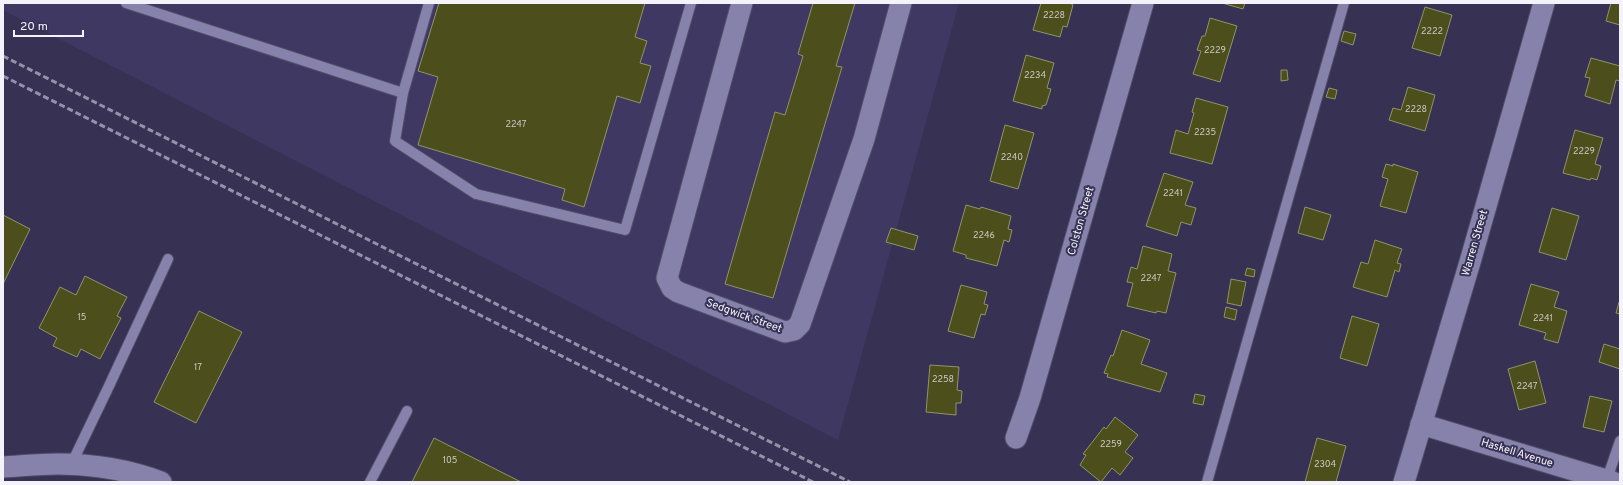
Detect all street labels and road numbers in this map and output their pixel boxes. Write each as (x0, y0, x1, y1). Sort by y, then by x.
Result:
street label: Colston Street (1065, 185, 1097, 257)
street label: Warren Street (1459, 208, 1491, 278)
street label: Sedgwick Street (704, 296, 784, 336)
street label: Haskell Avenue (1479, 435, 1555, 471)

